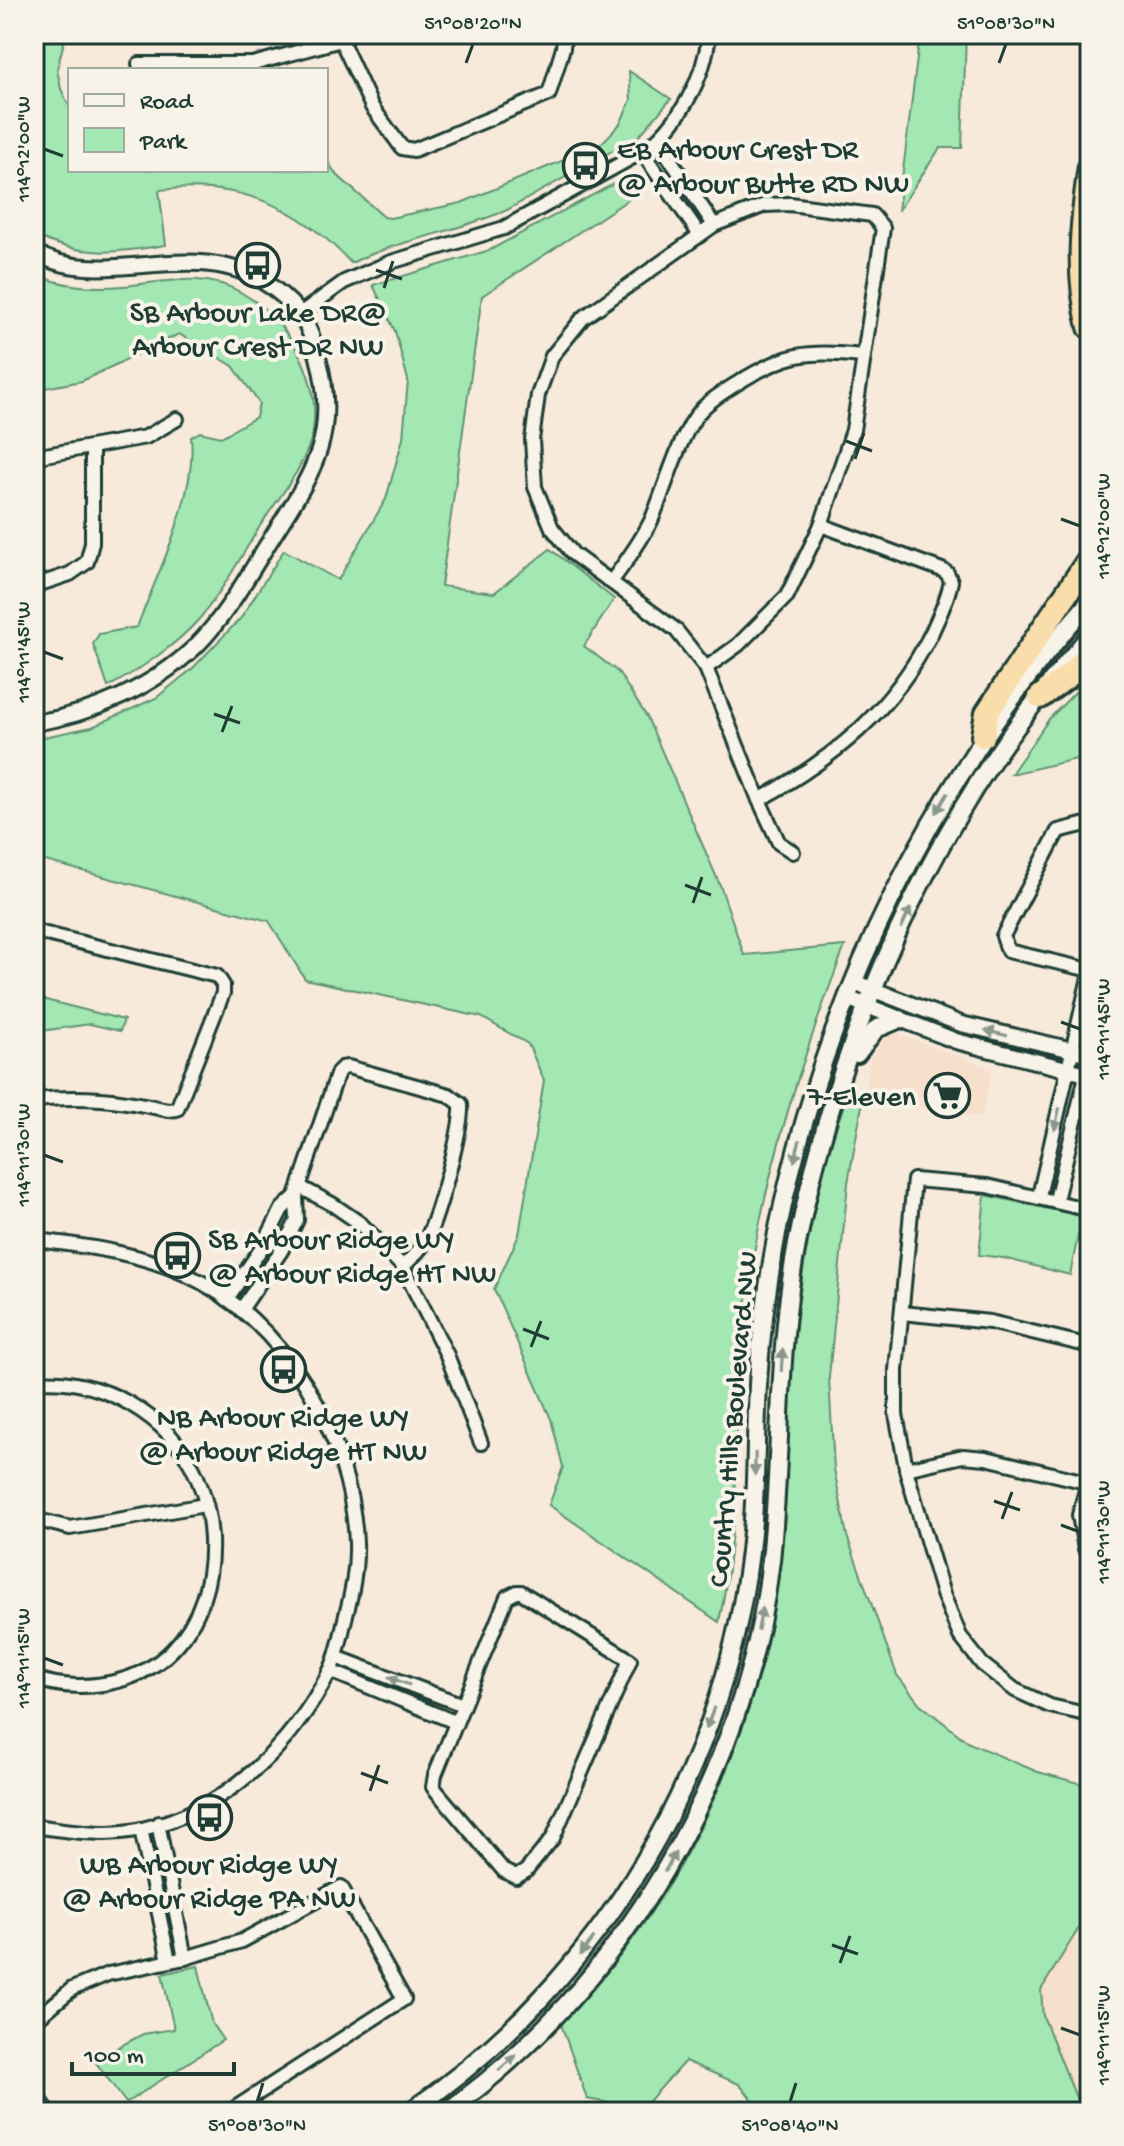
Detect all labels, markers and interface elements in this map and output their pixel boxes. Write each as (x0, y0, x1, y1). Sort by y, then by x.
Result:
text: 51°08'20"N (424, 14, 522, 37)
text: 51°08'30"N (957, 14, 1055, 37)
legend (68, 68, 328, 172)
text: Road (140, 89, 194, 118)
text: 114°12'00"W (14, 96, 37, 203)
text: Park (139, 129, 188, 158)
place label: EB Arbour Crest DR @ Arbour Butte RD NW (617, 135, 909, 204)
bus stop icon: EB Arbour Crest DR @ Arbour Butte RD NW (562, 141, 610, 189)
bus stop icon: SB Arbour Lake DR@ Arbour Crest DR NW (234, 241, 282, 289)
place label: SB Arbour Lake DR@ Arbour Crest DR NW (130, 298, 386, 367)
text: 114°12'00"W (1094, 473, 1117, 580)
text: 114°11'45"W (14, 601, 37, 704)
one-way arrow (935, 792, 949, 814)
one-way arrow (899, 907, 913, 930)
text: 114°11'45"W (1094, 978, 1117, 1081)
one-way arrow (984, 1026, 1009, 1039)
supermarket icon: 7-Eleven (923, 1071, 971, 1119)
place label: 7-Eleven (806, 1082, 916, 1117)
text: 114°11'30"W (14, 1104, 37, 1207)
one-way arrow (1050, 1107, 1062, 1132)
one-way arrow (790, 1139, 802, 1164)
place label: SB Arbour Ridge WY @ Arbour Ridge HT NW (208, 1225, 497, 1294)
bus stop icon: SB Arbour Ridge WY @ Arbour Ridge HT NW (153, 1231, 201, 1279)
street label: Country Hills Boulevard NW (703, 1250, 768, 1589)
bus stop icon: NB Arbour Ridge WY @ Arbour Ridge HT NW (259, 1346, 307, 1394)
one-way arrow (776, 1348, 789, 1373)
place label: NB Arbour Ridge WY @ Arbour Ridge HT NW (139, 1403, 427, 1472)
one-way arrow (749, 1452, 762, 1477)
text: 114°11'30"W (1094, 1481, 1117, 1584)
one-way arrow (754, 1606, 767, 1631)
text: 114°11'15"W (14, 1608, 37, 1709)
one-way arrow (387, 1674, 411, 1687)
one-way arrow (703, 1707, 716, 1731)
bus stop icon: WB Arbour Ridge WY @ Arbour Ridge PA NW (185, 1793, 233, 1841)
place label: WB Arbour Ridge WY @ Arbour Ridge PA NW (62, 1850, 356, 1919)
one-way arrow (663, 1850, 676, 1873)
one-way arrow (579, 1936, 595, 1956)
text: 114°11'15"W (1094, 1985, 1117, 2086)
scale bar (72, 2026, 234, 2076)
text: 100 m (83, 2043, 144, 2072)
one-way arrow (496, 2055, 516, 2072)
text: 51°08'30"N (208, 2116, 306, 2139)
text: 51°08'40"N (741, 2116, 839, 2139)

